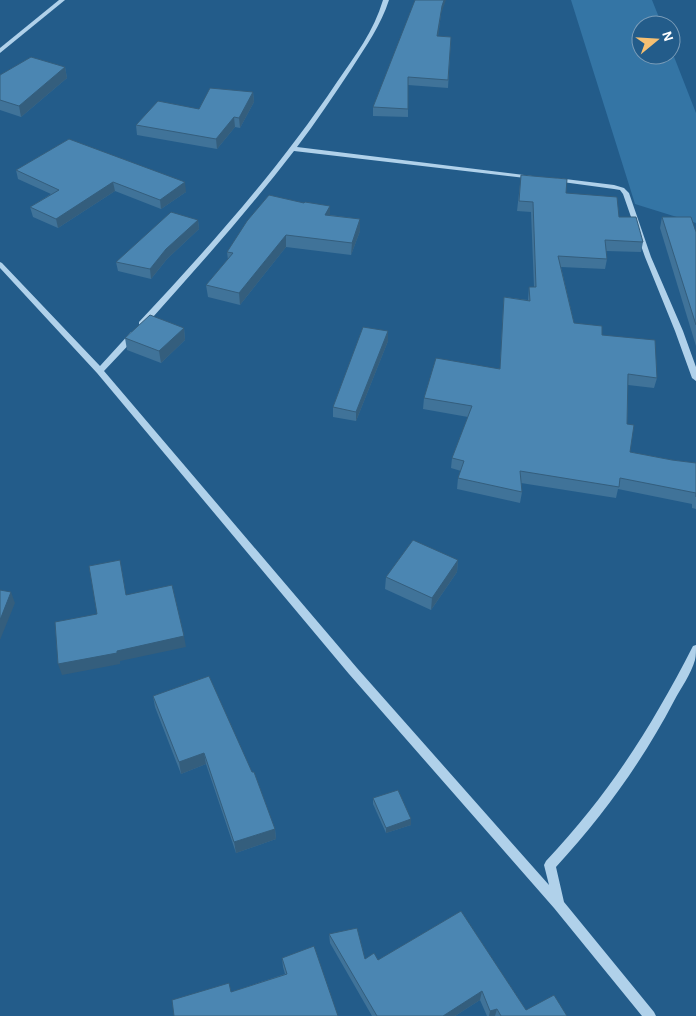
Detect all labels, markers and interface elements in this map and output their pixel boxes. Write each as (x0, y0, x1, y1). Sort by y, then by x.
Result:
north arrow (631, 15, 681, 65)
text: N (659, 29, 676, 43)

